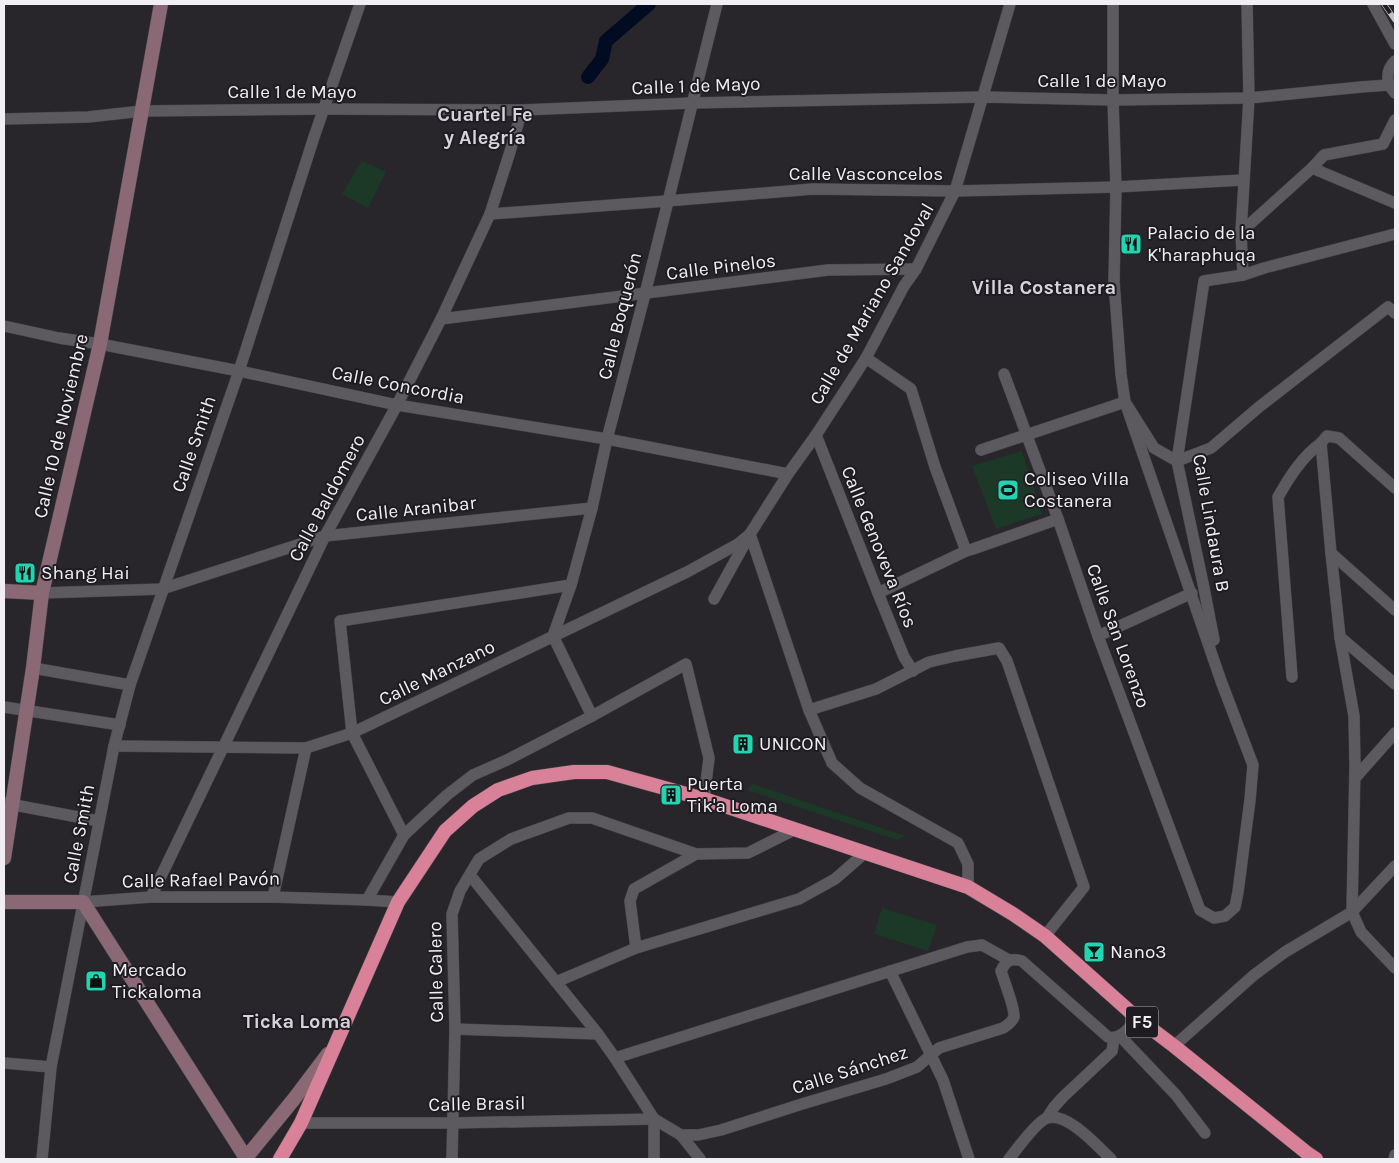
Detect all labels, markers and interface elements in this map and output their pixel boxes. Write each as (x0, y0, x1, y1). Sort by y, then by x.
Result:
street label: Calle 1 de Mayo (1037, 70, 1167, 92)
street label: Calle 1 de Mayo (631, 73, 761, 99)
street label: Calle 1 de Mayo (227, 81, 357, 103)
district label: Cuartel Fe y Alegría (437, 103, 533, 149)
street label: Calle Vasconcelos (789, 163, 943, 185)
street label: Calle de Mariano Sandoval (805, 199, 939, 409)
place label: Palacio de la K'haraphuqa (1147, 222, 1256, 266)
restaurant icon: Palacio de la K'haraphuqa (1119, 232, 1143, 256)
street label: Calle Pinelos (665, 249, 777, 285)
street label: Calle Boquerón (594, 250, 646, 382)
district label: Villa Costanera (972, 276, 1116, 299)
street label: Calle 10 de Noviembre (29, 332, 93, 520)
street label: Calle Concordia (330, 361, 466, 409)
street label: Calle Smith (167, 393, 221, 495)
street label: Calle Baldomero (284, 431, 370, 565)
street label: Calle Lindaura B (1188, 452, 1234, 594)
street label: Calle Genoveva Ríos (837, 463, 921, 631)
place label: Coliseo Villa Costanera (1024, 468, 1129, 512)
sports icon: Coliseo Villa Costanera (996, 478, 1020, 502)
street label: Calle Aranibar (355, 492, 477, 526)
restaurant icon: Shang Hai (13, 561, 37, 585)
street label: Calle San Lorenzo (1082, 561, 1154, 711)
place label: Shang Hai (41, 562, 130, 584)
street label: Calle Manzano (375, 635, 499, 711)
building icon: UNICON (731, 732, 755, 756)
place label: UNICON (759, 733, 827, 755)
place label: Puerta Tik'a Loma (687, 773, 778, 817)
street label: Calle Smith (59, 783, 99, 885)
building icon: Puerta Tik'a Loma (659, 783, 683, 807)
street label: Calle Rafael Pavón (122, 868, 280, 892)
street label: Calle Calero (424, 921, 448, 1023)
bar icon: Nano3 (1082, 940, 1106, 964)
place label: Nano3 (1110, 941, 1167, 963)
place label: Mercado Tickaloma (112, 959, 202, 1003)
shop icon: Mercado Tickaloma (84, 969, 108, 993)
road number: F5 (1126, 1006, 1158, 1038)
district label: Ticka Loma (243, 1010, 351, 1033)
street label: Calle Sánchez (789, 1041, 911, 1099)
street label: Calle Brasil (428, 1092, 526, 1116)

